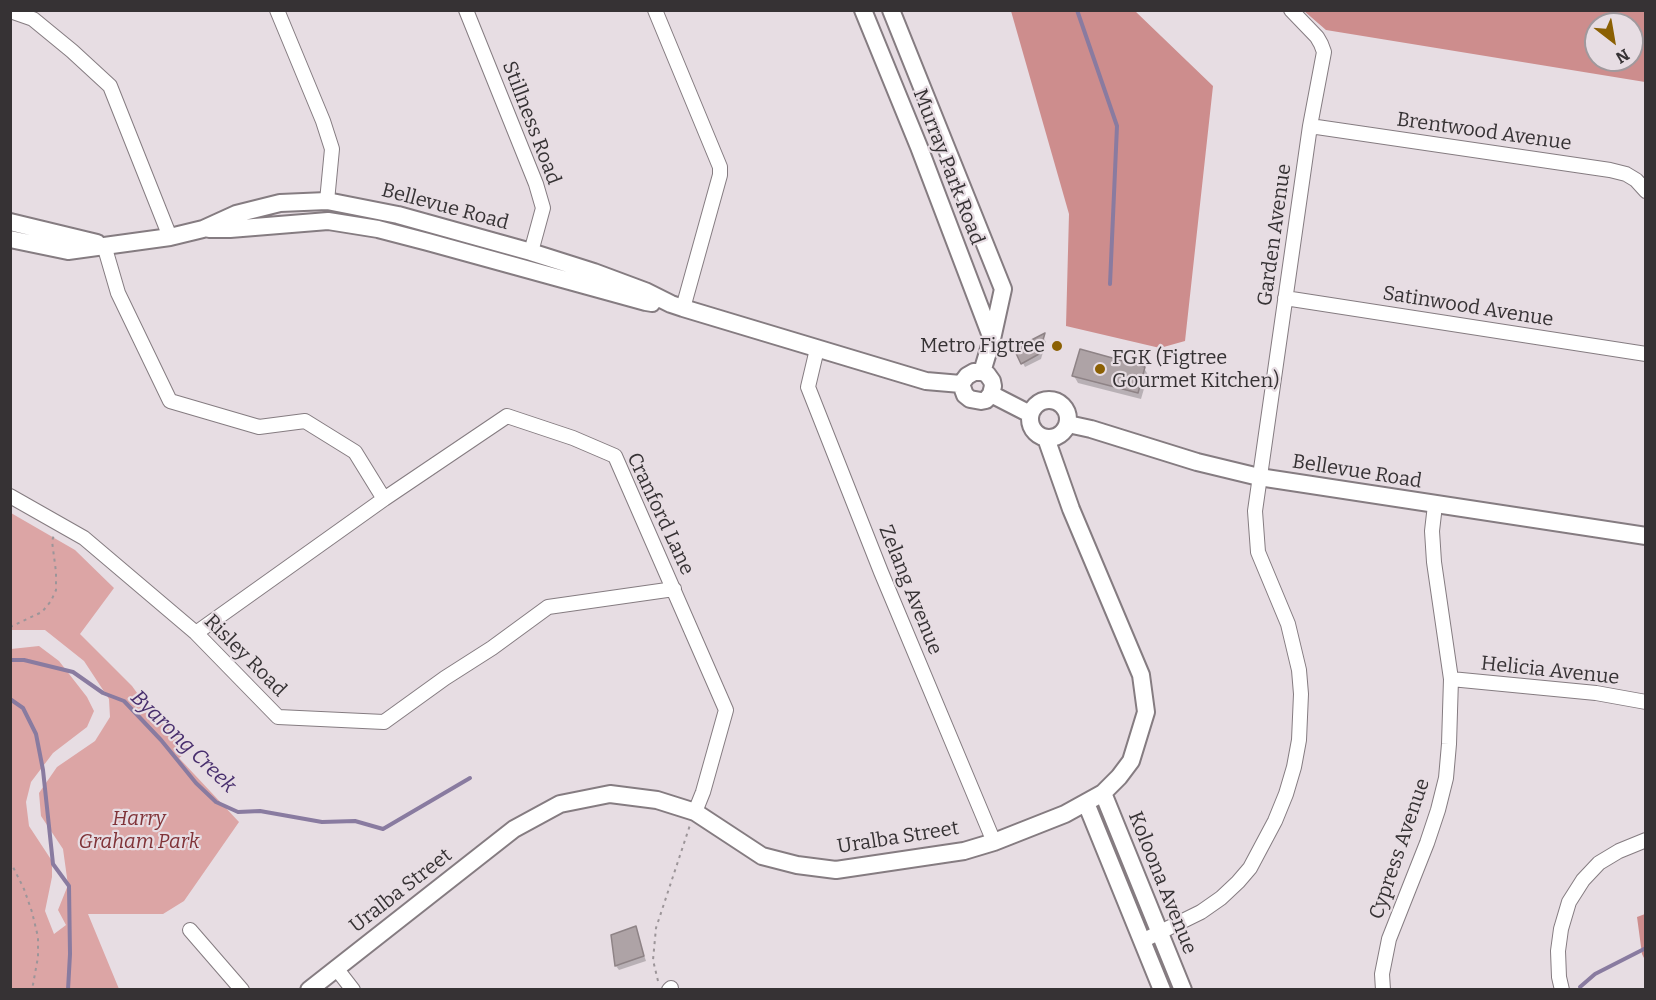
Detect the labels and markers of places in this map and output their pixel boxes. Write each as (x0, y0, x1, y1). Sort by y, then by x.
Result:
place label: Metro Figtree (920, 334, 1045, 358)
marker: Metro Figtree (1050, 339, 1064, 353)
place label: FGK (Figtree Gourmet Kitchen) (1112, 346, 1279, 393)
marker: FGK (Figtree Gourmet Kitchen) (1093, 362, 1107, 376)

